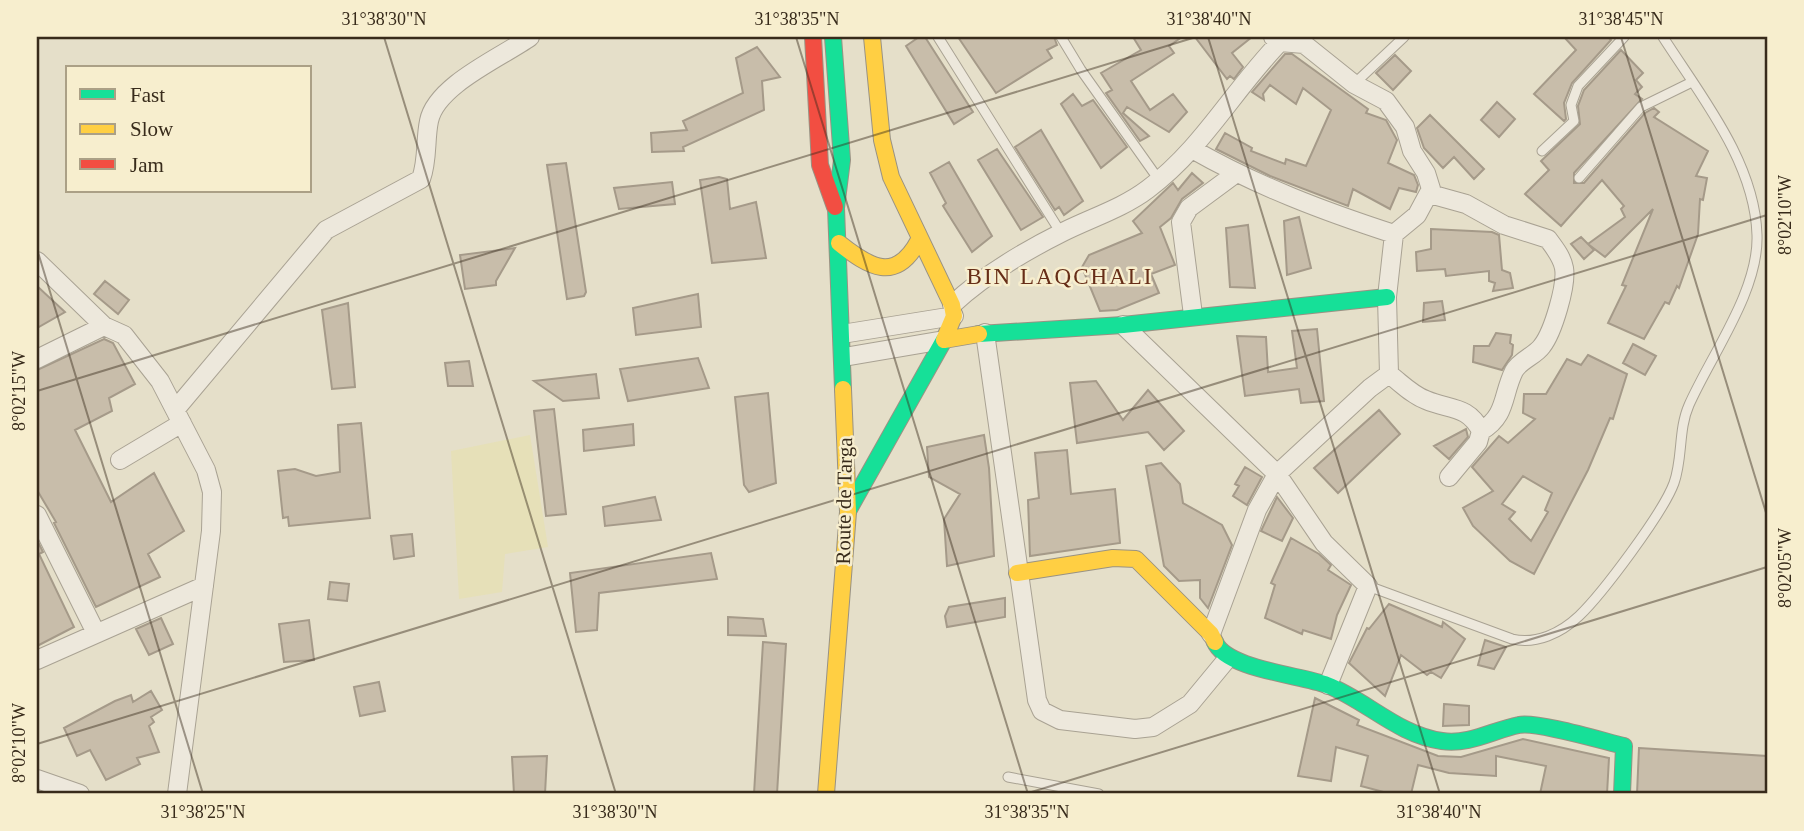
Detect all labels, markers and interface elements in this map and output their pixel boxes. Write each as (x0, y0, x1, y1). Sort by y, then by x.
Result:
text: 31°38'30"N (342, 9, 426, 29)
text: 31°38'35"N (755, 9, 839, 29)
text: 31°38'40"N (1167, 9, 1251, 29)
text: 31°38'45"N (1579, 9, 1663, 29)
legend (66, 66, 312, 192)
text: Fast (130, 83, 165, 107)
text: Slow (130, 117, 174, 141)
text: Jam (130, 153, 164, 177)
text: 8°02'10"W (1775, 175, 1795, 255)
district label: BIN LAQCHALI (967, 264, 1153, 289)
text: 8°02'15"W (9, 351, 29, 431)
street label: Route de Targa (831, 437, 857, 565)
text: 8°02'05"W (1775, 528, 1795, 608)
text: 8°02'10"W (9, 703, 29, 783)
text: 31°38'25"N (161, 802, 245, 822)
text: 31°38'30"N (573, 802, 657, 822)
text: 31°38'35"N (985, 802, 1069, 822)
text: 31°38'40"N (1397, 802, 1481, 822)

